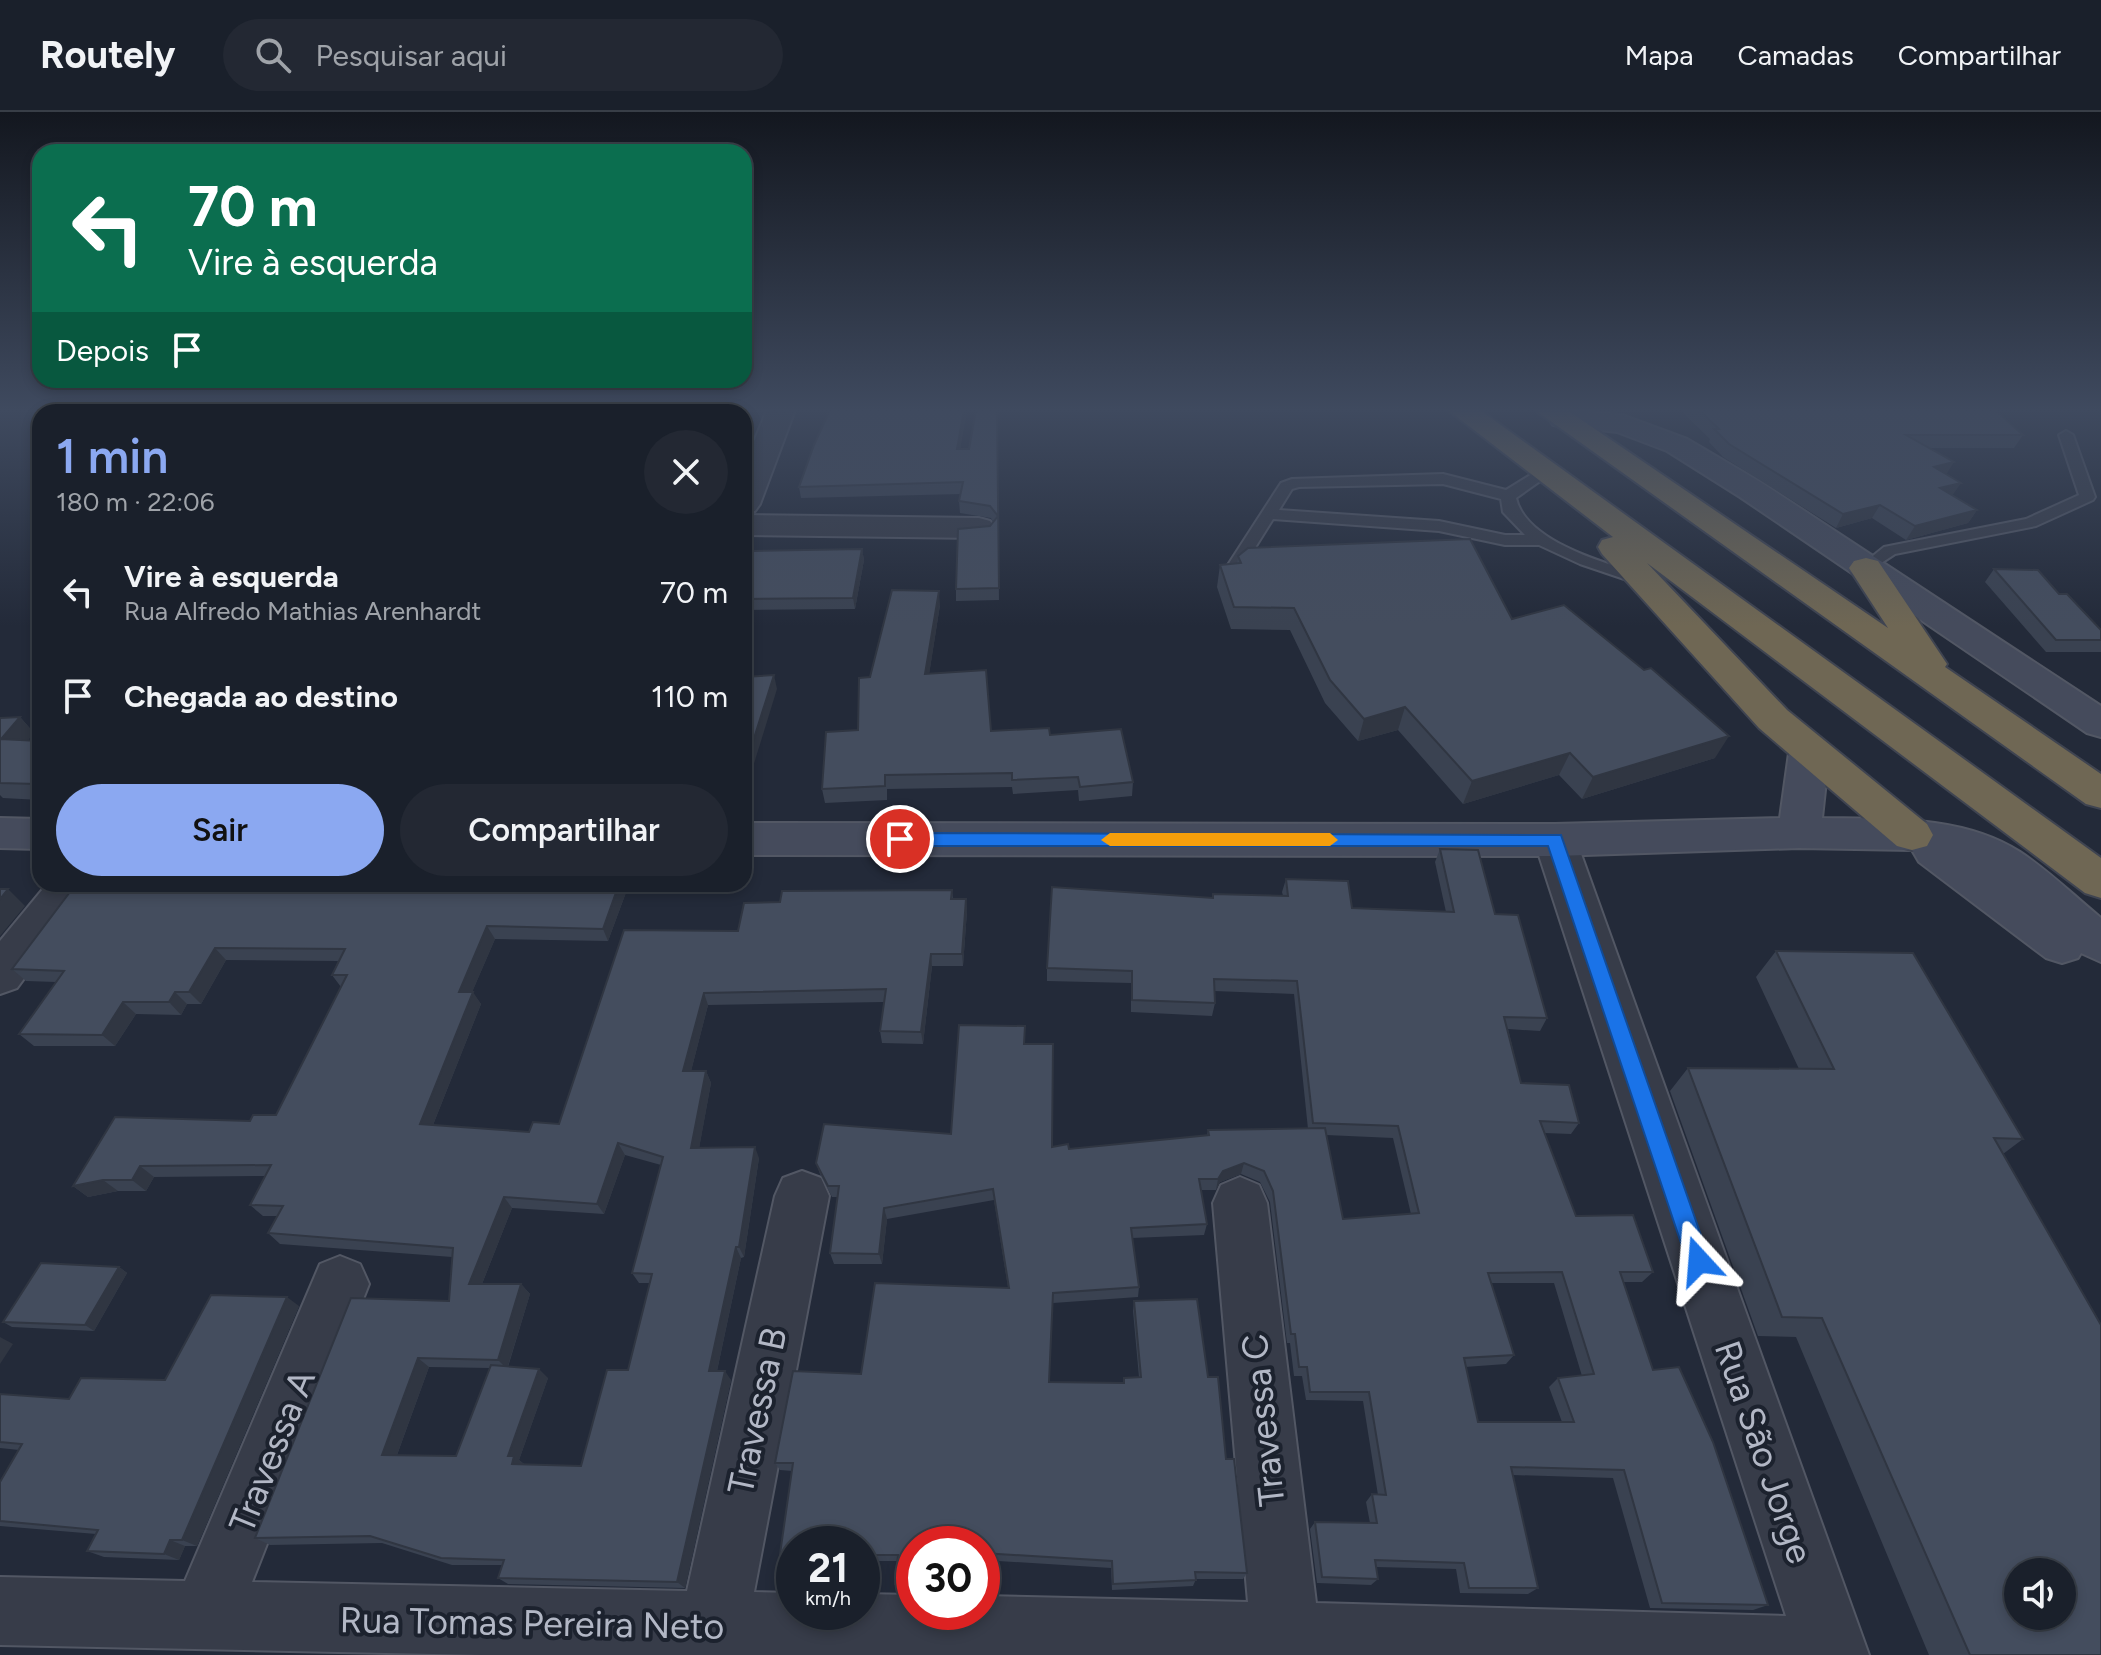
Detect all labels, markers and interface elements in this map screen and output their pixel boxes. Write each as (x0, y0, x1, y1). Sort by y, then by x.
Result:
search box (223, 19, 783, 91)
text: Routely (40, 32, 175, 78)
icon: search (251, 33, 295, 77)
text: Pesquisar aqui (315, 37, 507, 74)
text: Mapa (1625, 38, 1694, 72)
text: Camadas (1738, 38, 1854, 72)
text: Compartilhar (1898, 38, 2061, 72)
text: 70 m (188, 173, 318, 240)
icon: left (56, 176, 160, 280)
text: Vire à esquerda (188, 241, 438, 284)
icon: arrive (165, 328, 209, 372)
text: Depois (56, 332, 149, 369)
text: 1 min (56, 427, 168, 485)
button: close (644, 430, 728, 514)
text: 180 m · 22:06 (56, 486, 214, 518)
text: Vire à esquerda (124, 558, 339, 595)
icon: left (56, 570, 100, 614)
text: 70 m (660, 574, 728, 611)
text: Rua Alfredo Mathias Arenhardt (124, 595, 481, 627)
icon: arrive (56, 674, 100, 718)
text: Chegada ao destino (124, 678, 398, 715)
text: 110 m (651, 678, 728, 715)
button: Sair (56, 784, 384, 876)
button: Compartilhar (400, 784, 728, 876)
pin (866, 805, 934, 873)
icon: arrive (878, 817, 922, 861)
position arrow (1657, 1219, 1741, 1303)
street label: Travessa B (718, 1324, 796, 1498)
street label: Travessa C (1233, 1332, 1293, 1508)
street label: Rua São Jorge (1706, 1335, 1822, 1569)
street label: Travessa A (220, 1363, 324, 1539)
speed limit sign: 30 (896, 1526, 1000, 1630)
text: 21 (808, 1544, 848, 1592)
map controls (2004, 1558, 2076, 1630)
button: sound (2004, 1558, 2076, 1630)
text: km/h (805, 1586, 851, 1610)
street label: Rua Tomas Pereira Neto (339, 1598, 725, 1648)

